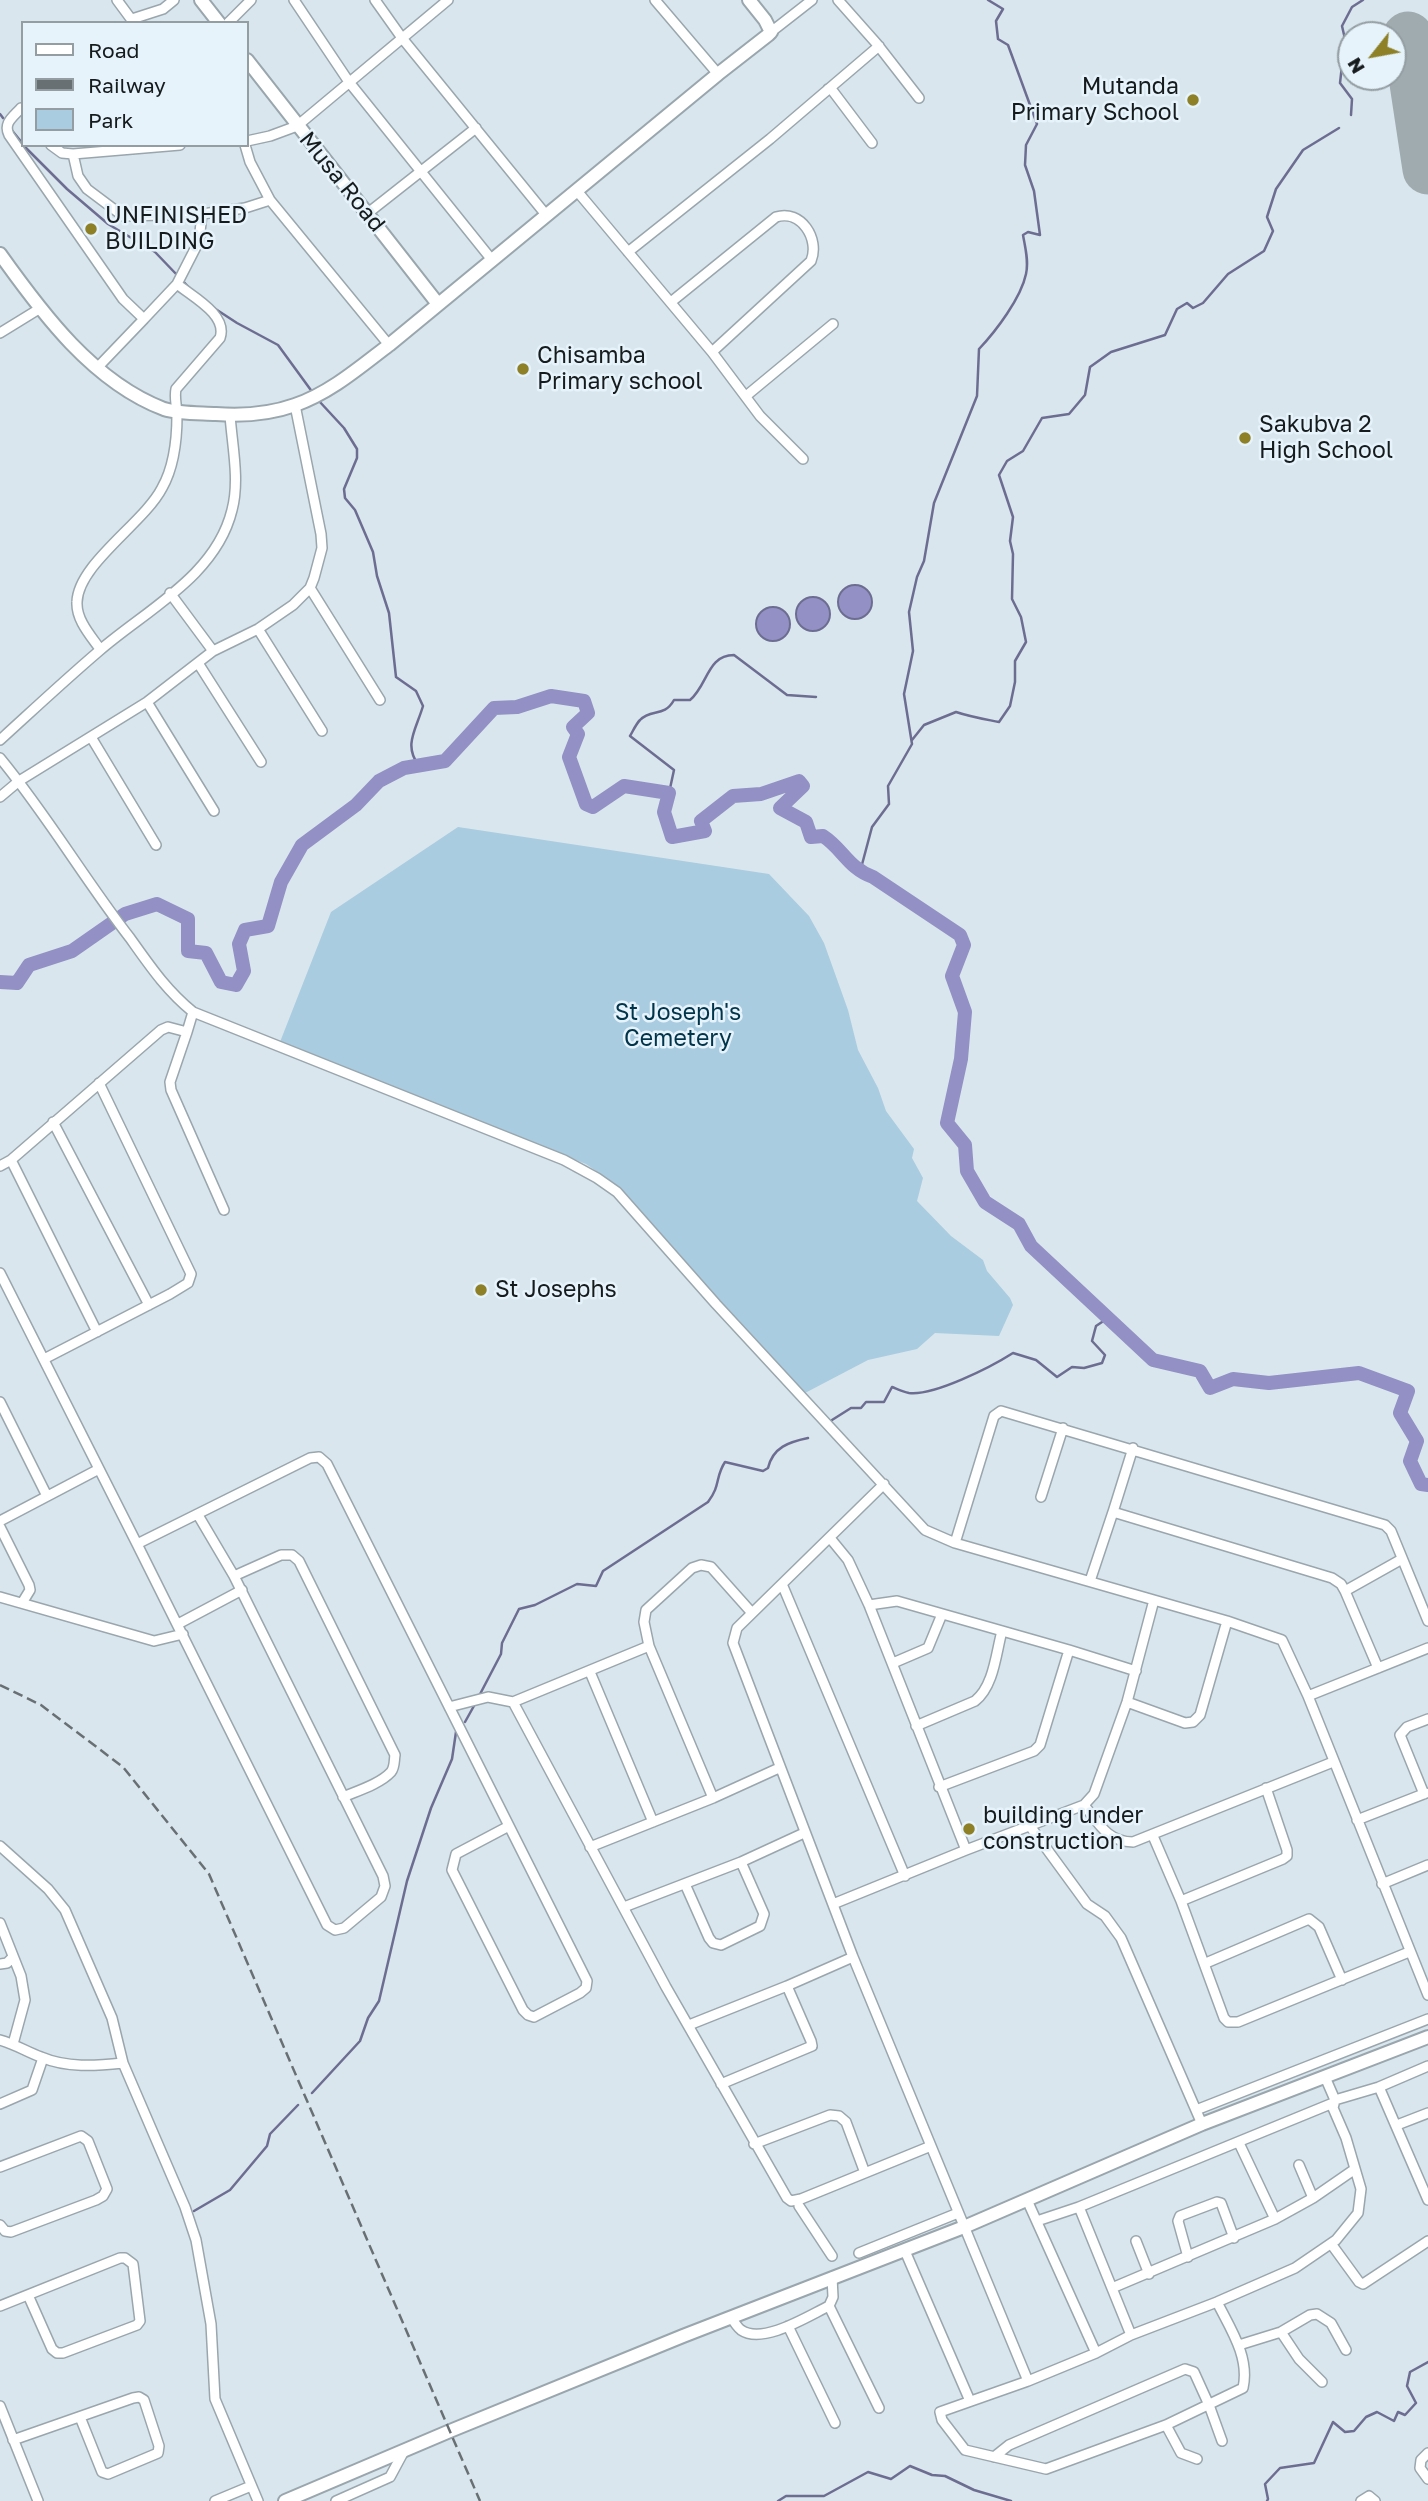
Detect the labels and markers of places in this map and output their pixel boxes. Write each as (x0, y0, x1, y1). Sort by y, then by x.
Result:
place label: Mutanda Primary School (1011, 73, 1179, 127)
marker: Mutanda Primary School (1185, 92, 1201, 108)
place label: UNFINISHED BUILDING (105, 202, 247, 256)
marker: UNFINISHED BUILDING (83, 221, 99, 237)
place label: Chisamba Primary school (537, 342, 703, 396)
marker: Chisamba Primary school (515, 361, 531, 377)
place label: Sakubva 2 High School (1259, 411, 1393, 465)
marker: Sakubva 2 High School (1237, 430, 1253, 446)
place label: St Josephs (495, 1276, 617, 1304)
marker: St Josephs (473, 1282, 489, 1298)
place label: building under construction (983, 1802, 1143, 1856)
marker: building under construction (961, 1821, 977, 1837)

